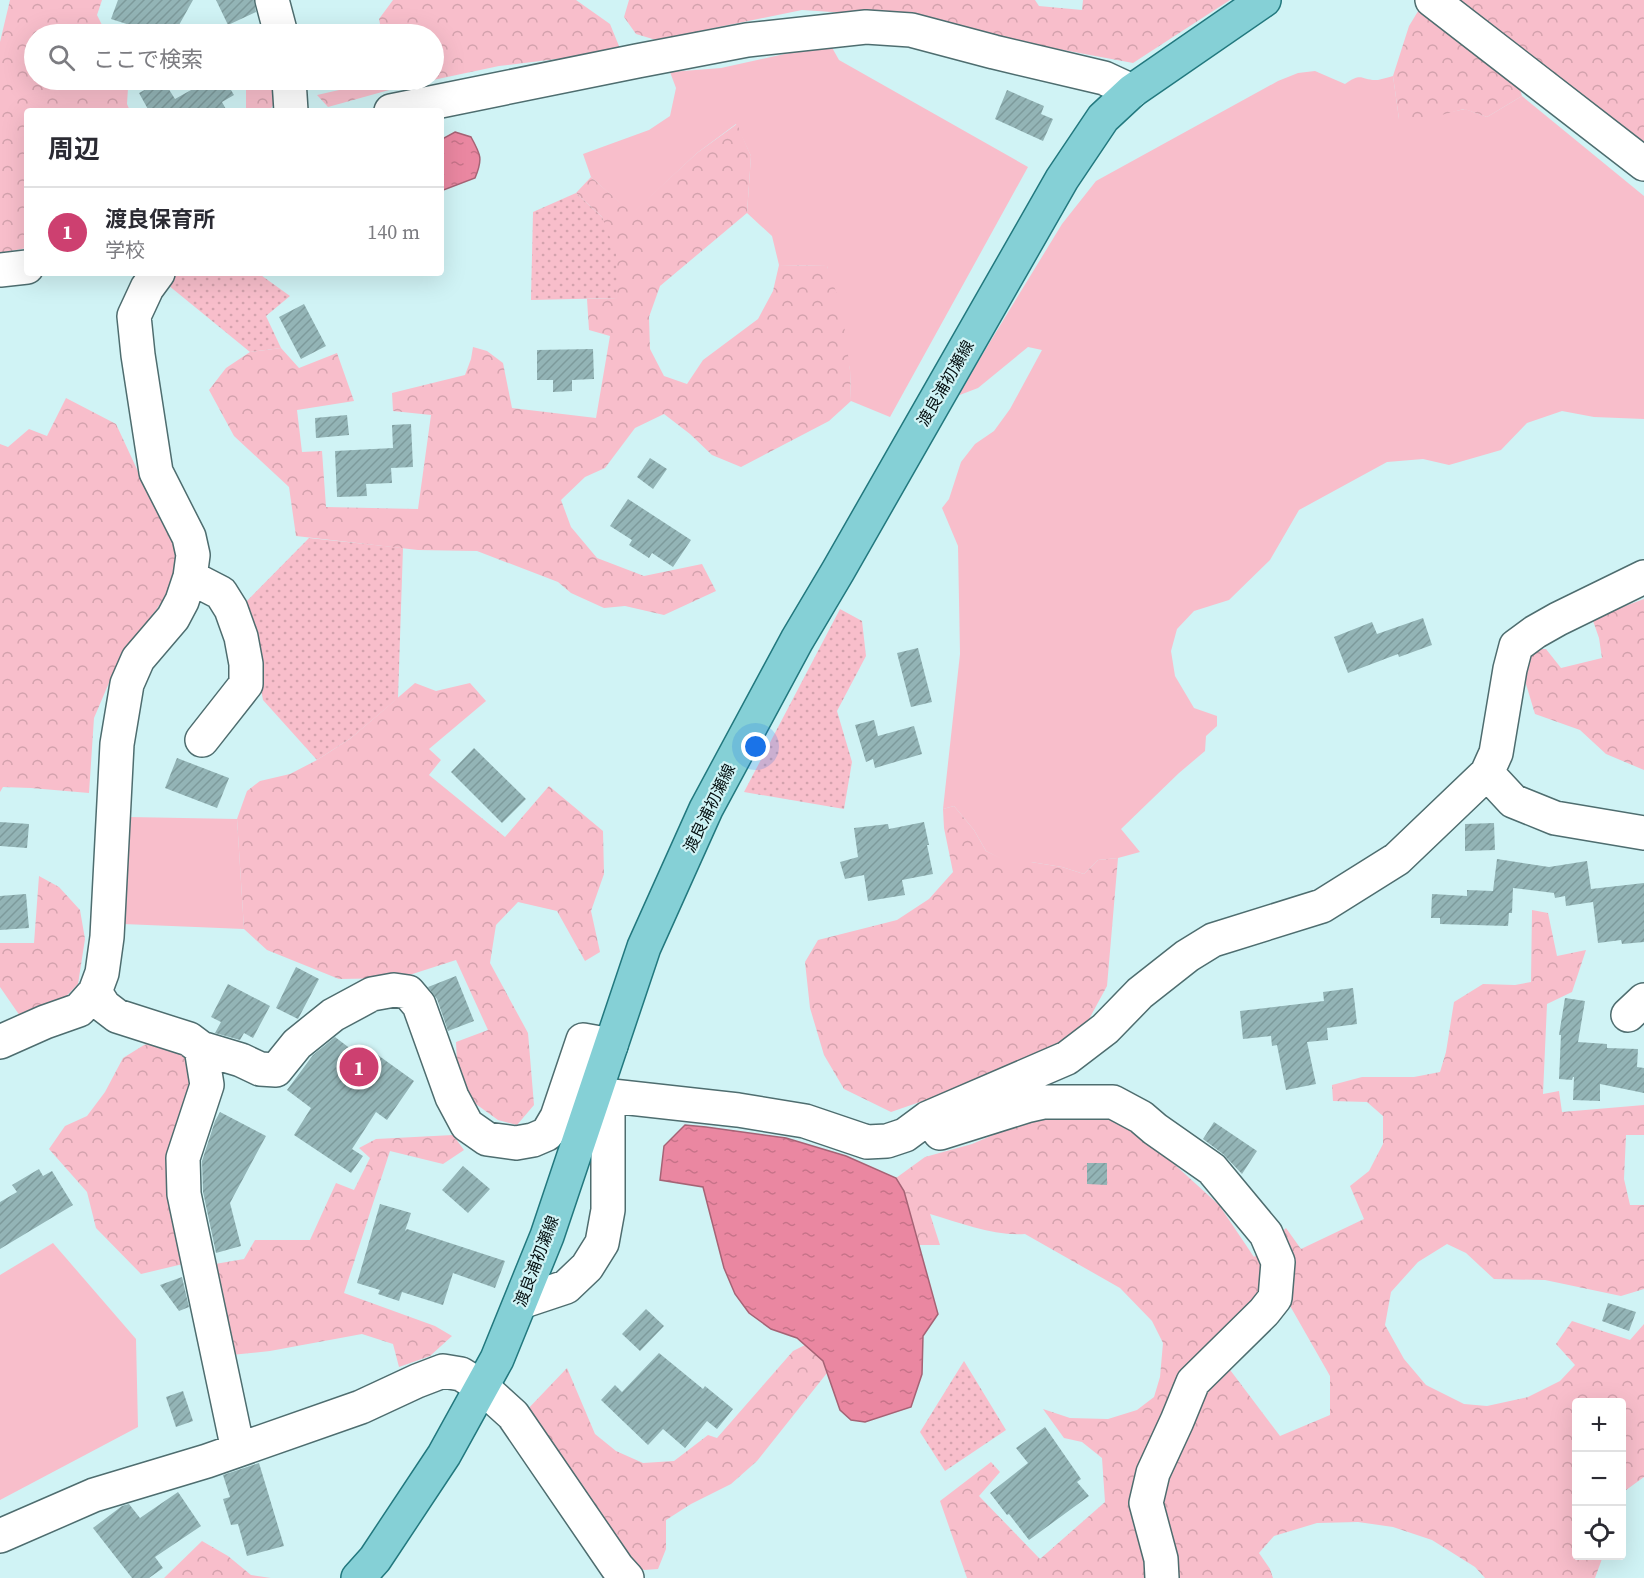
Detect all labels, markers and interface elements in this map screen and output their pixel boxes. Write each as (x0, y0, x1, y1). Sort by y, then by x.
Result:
search box (24, 24, 444, 90)
icon: search (45, 41, 78, 74)
text: ここで検索 (93, 44, 203, 74)
text: 周辺 (48, 131, 100, 167)
text: 渡良保育所 (105, 204, 215, 234)
text: 1 (62, 218, 73, 246)
text: 140 m (367, 218, 420, 246)
text: 学校 (105, 236, 145, 264)
street label: 渡良浦初瀬線 (911, 336, 979, 430)
your location (741, 732, 770, 761)
street label: 渡良浦初瀬線 (678, 760, 740, 856)
pin: 1 (340, 1044, 378, 1090)
street label: 渡良浦初瀬線 (509, 1212, 563, 1310)
map controls (1572, 1398, 1626, 1560)
button: + (1572, 1398, 1626, 1452)
button: − (1572, 1452, 1626, 1506)
button: locate (1572, 1506, 1626, 1560)

